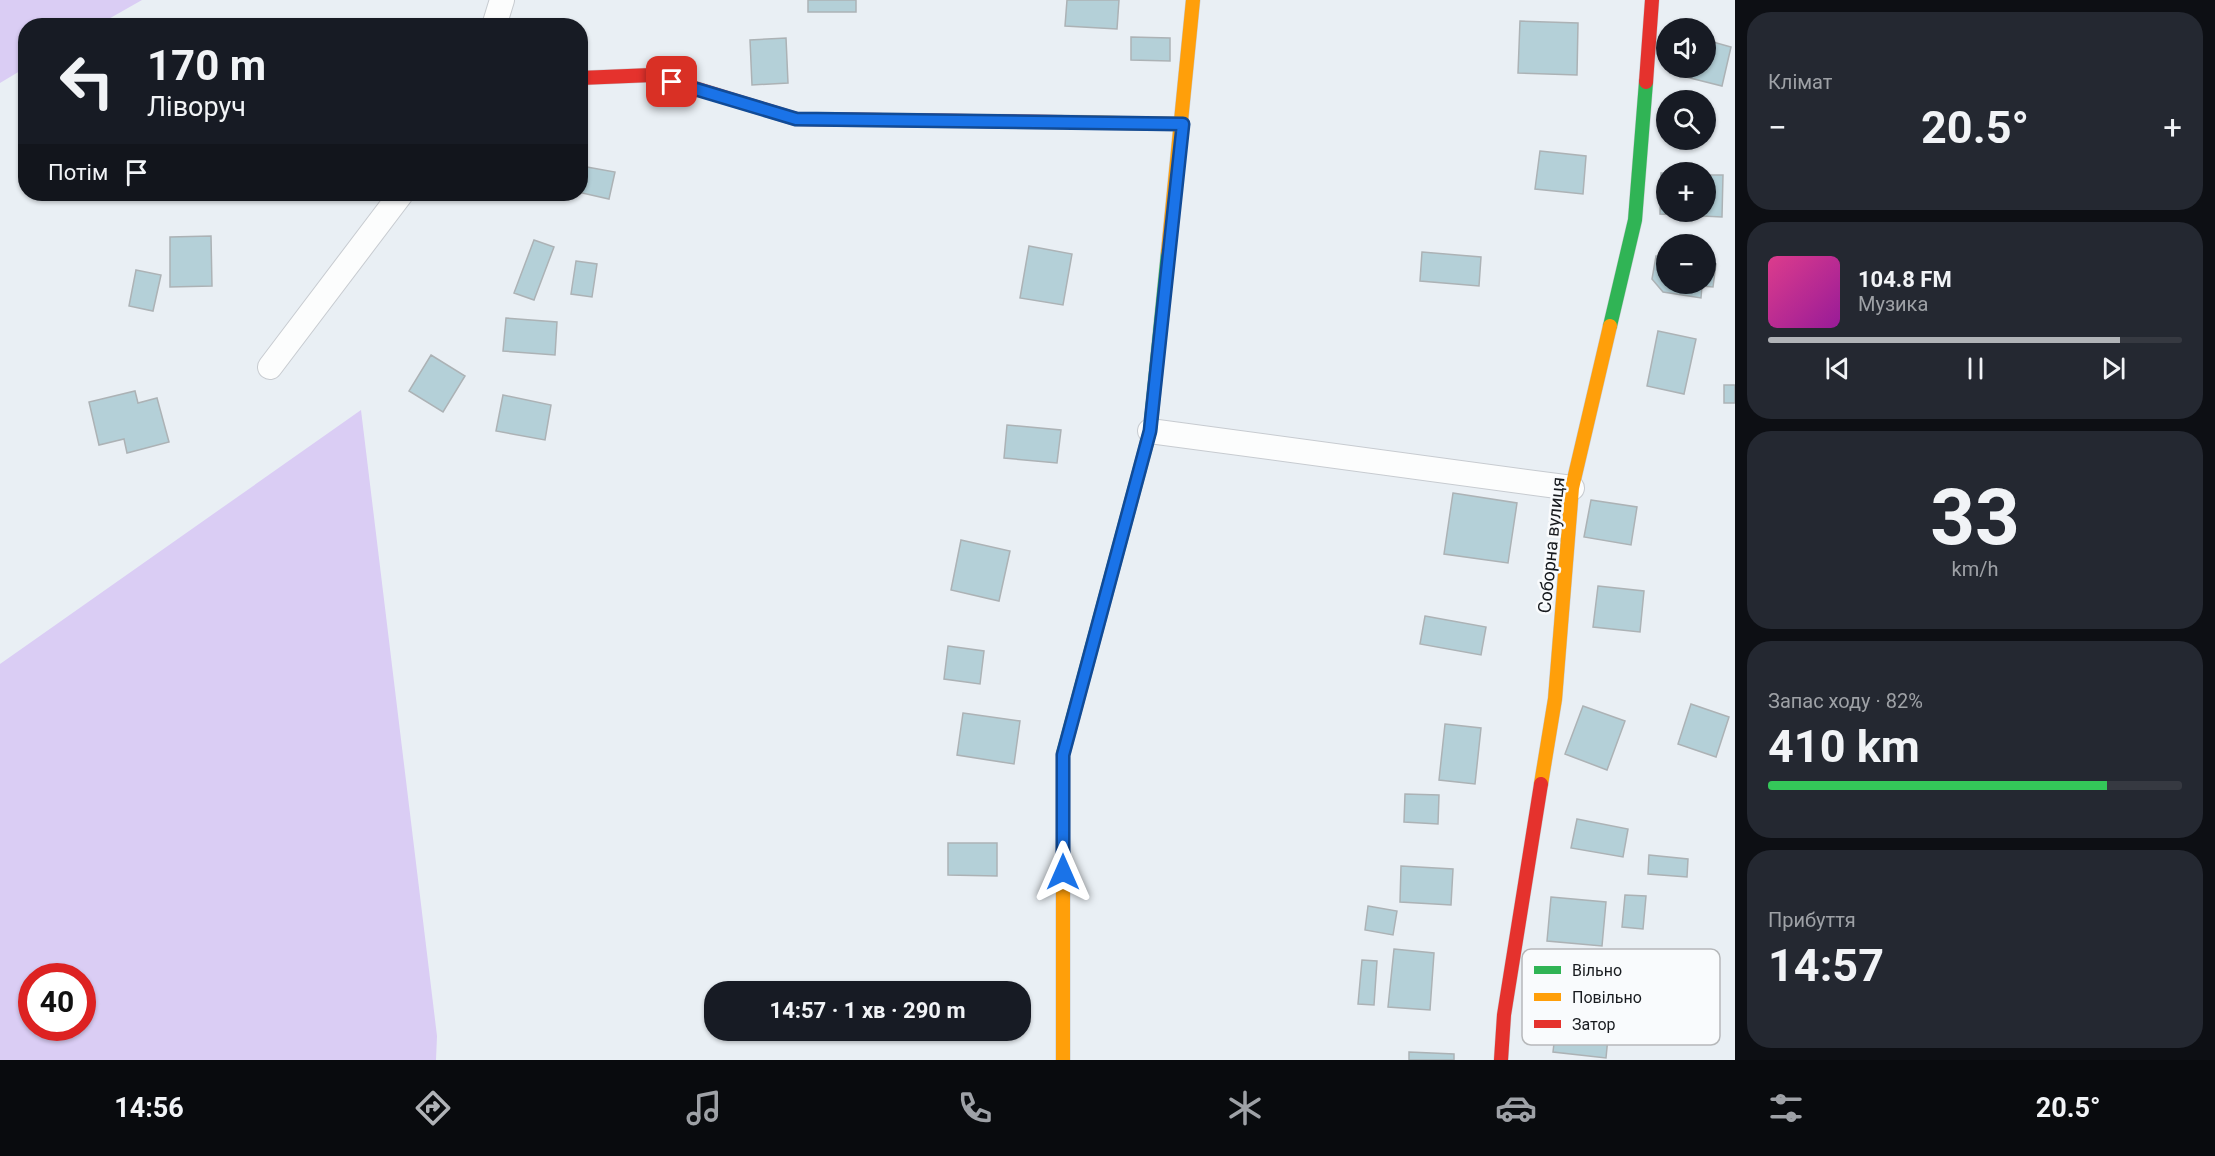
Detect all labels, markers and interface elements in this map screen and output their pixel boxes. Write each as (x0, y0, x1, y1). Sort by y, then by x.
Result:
map controls (1656, 18, 1716, 294)
button: sound (1656, 18, 1716, 78)
text: 170 m (147, 41, 266, 90)
icon: left (48, 42, 126, 120)
pin (646, 56, 697, 107)
icon: arrive (655, 65, 688, 98)
text: Клімат (1768, 70, 1832, 94)
button: search (1656, 90, 1716, 150)
text: Ліворуч (147, 91, 246, 123)
text: 20.5° (1921, 101, 2029, 154)
text: − (1768, 108, 1787, 147)
text: + (2163, 108, 2182, 147)
icon: arrive (120, 156, 153, 189)
text: Потім (48, 160, 108, 185)
button: + (1656, 162, 1716, 222)
button: − (1656, 234, 1716, 294)
text: 104.8 FM (1858, 267, 1952, 292)
text: Музика (1858, 292, 1928, 316)
icon: previous (1821, 352, 1854, 385)
icon: pause (1959, 352, 1992, 385)
icon: next (2097, 352, 2130, 385)
text: 33 (1930, 472, 2020, 563)
street label: Соборна вулиця (1533, 476, 1569, 614)
text: km/h (1952, 557, 1998, 581)
text: Запас ходу · 82% (1768, 689, 1923, 713)
text: 410 km (1768, 720, 1920, 773)
position arrow (1031, 840, 1095, 904)
text: Прибуття (1768, 908, 1856, 932)
text: 14:57 (1768, 939, 1884, 992)
legend (1522, 949, 1720, 1045)
text: Вільно (1572, 961, 1622, 980)
speed limit sign: 40 (18, 963, 96, 1041)
text: Повільно (1572, 988, 1642, 1007)
text: 14:57 · 1 хв · 290 m (770, 998, 965, 1023)
text: Затор (1572, 1015, 1616, 1034)
icon: directions (412, 1087, 454, 1129)
icon: music (683, 1087, 725, 1129)
icon: phone (954, 1087, 996, 1129)
icon: climate (1224, 1087, 1266, 1129)
icon: car (1495, 1087, 1537, 1129)
icon: filters (1765, 1087, 1807, 1129)
text: 14:56 (114, 1092, 184, 1124)
text: 20.5° (2036, 1092, 2101, 1124)

